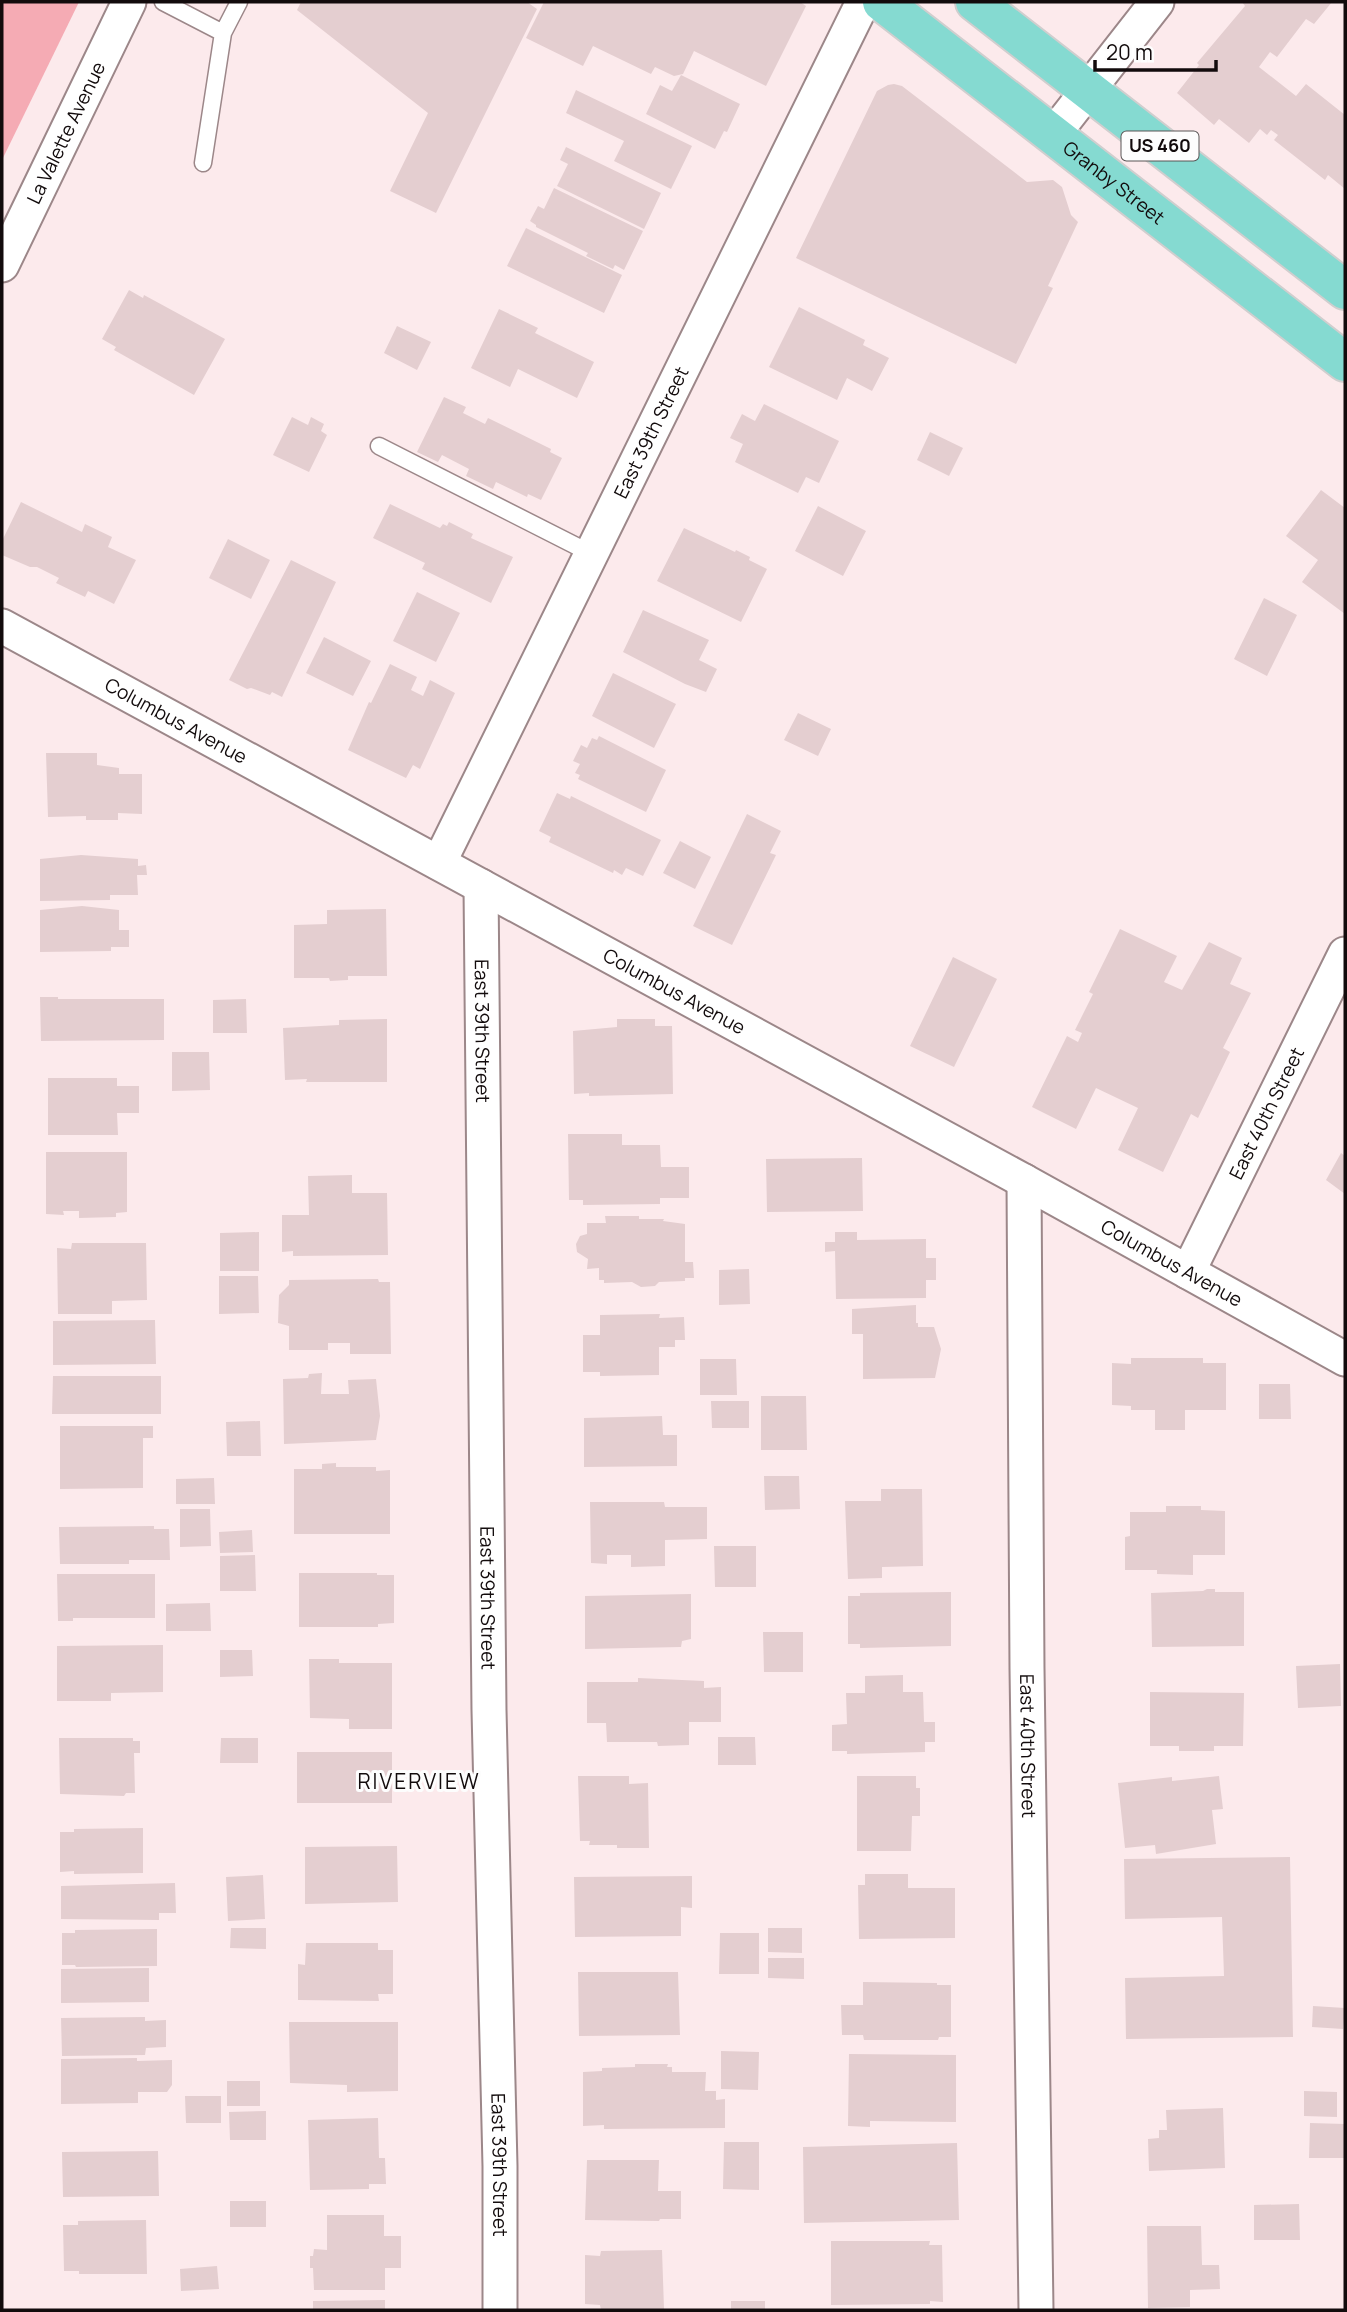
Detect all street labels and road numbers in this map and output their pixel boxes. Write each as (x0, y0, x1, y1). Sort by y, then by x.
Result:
street label: La Valette Avenue (21, 57, 111, 208)
road number: US 460 (1122, 132, 1198, 160)
street label: Granby Street (1058, 135, 1170, 230)
street label: East 39th Street (608, 362, 694, 503)
street label: Columbus Avenue (100, 671, 252, 770)
street label: Columbus Avenue (599, 942, 750, 1040)
street label: East 39th Street (469, 959, 496, 1103)
street label: East 40th Street (1223, 1043, 1310, 1184)
street label: Columbus Avenue (1096, 1213, 1247, 1313)
street label: East 39th Street (474, 1526, 502, 1670)
street label: East 40th Street (1014, 1674, 1042, 1818)
street label: East 39th Street (485, 2093, 513, 2237)

